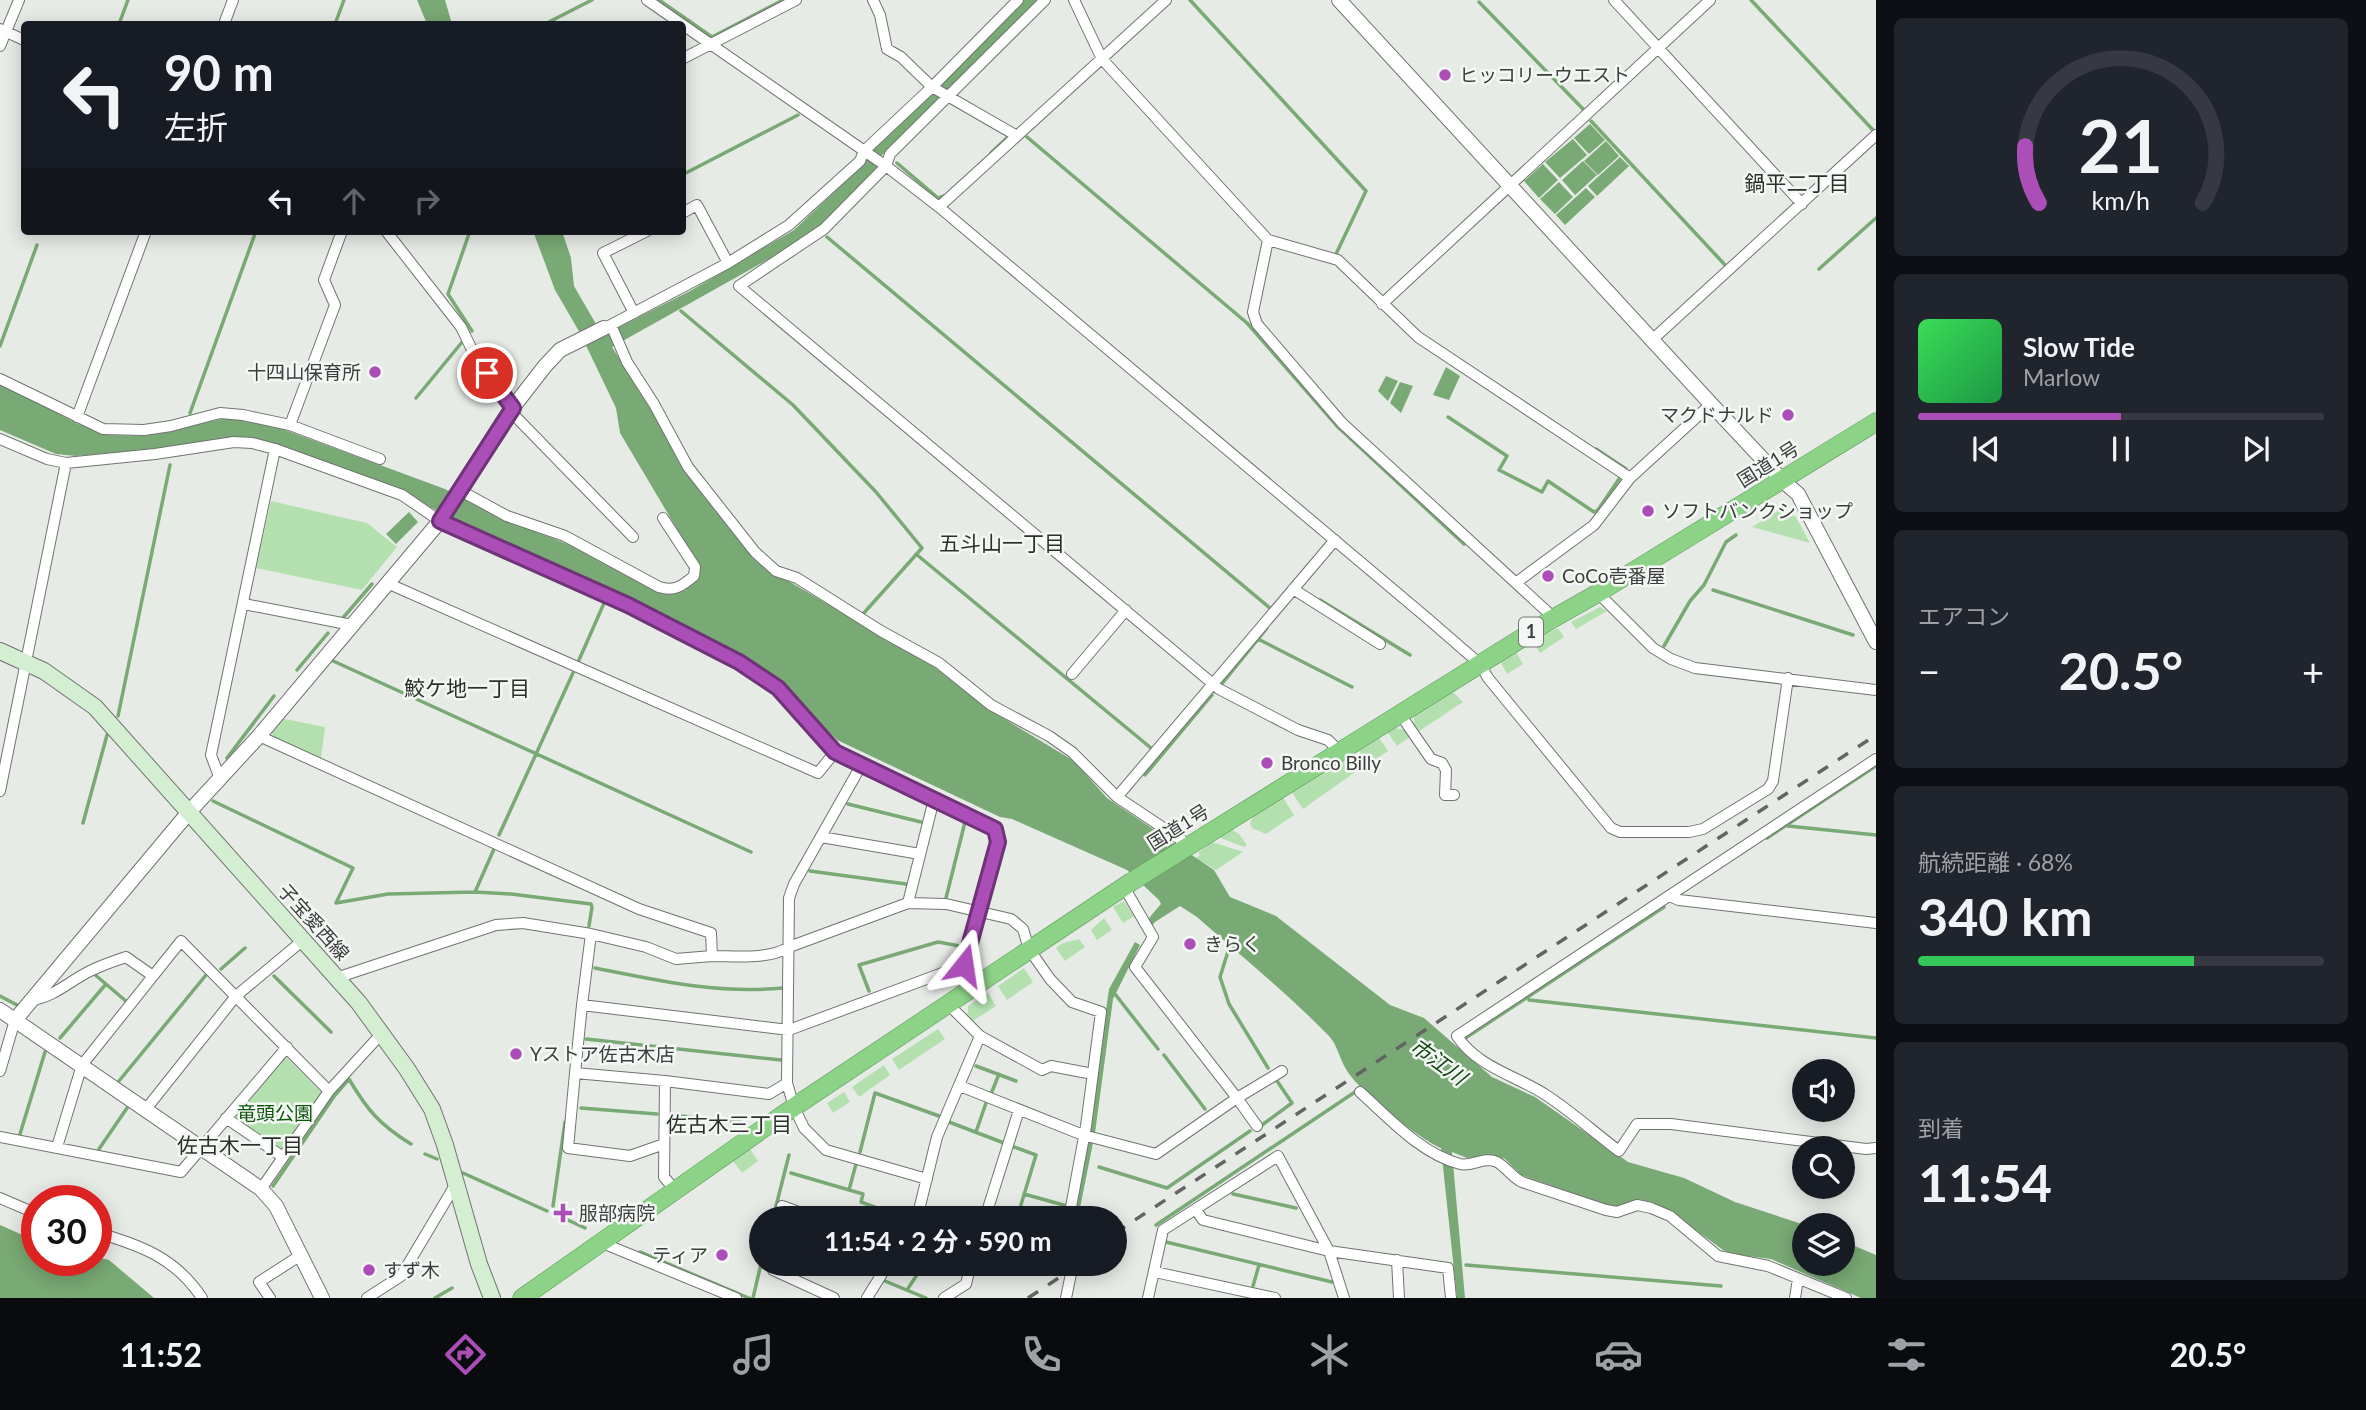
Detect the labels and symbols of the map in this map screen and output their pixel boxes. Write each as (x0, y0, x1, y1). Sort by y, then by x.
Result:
place label: ヒッコリーウエスト (1459, 63, 1630, 86)
marker: ヒッコリーウエスト (1437, 67, 1453, 83)
district label: 鍋平二丁目 (1745, 170, 1850, 195)
pin (457, 343, 517, 403)
place label: 十四山保育所 (247, 360, 361, 383)
marker: 十四山保育所 (367, 364, 383, 380)
place label: マクドナルド (1660, 403, 1774, 426)
marker: マクドナルド (1780, 407, 1796, 423)
street label: 国道1号 (1733, 436, 1803, 491)
place label: ソフトバンクショップ (1662, 499, 1853, 522)
marker: ソフトバンクショップ (1640, 503, 1656, 519)
district label: 五斗山一丁目 (939, 530, 1065, 555)
place label: CoCo壱番屋 (1562, 564, 1665, 587)
marker: CoCo壱番屋 (1540, 568, 1556, 584)
road number: 1 (1519, 618, 1543, 646)
district label: 鮫ケ地一丁目 (404, 675, 530, 700)
place label: Bronco Billy (1281, 751, 1381, 774)
marker: Bronco Billy (1259, 755, 1275, 771)
street label: 国道1号 (1143, 799, 1213, 854)
street label: 子宝愛西線 (274, 879, 355, 965)
position arrow (927, 928, 1001, 1002)
place label: きらく (1204, 932, 1261, 955)
marker: きらく (1182, 936, 1198, 952)
water label: 市江川 (1406, 1032, 1473, 1091)
place label: Yストア佐古木店 (530, 1042, 675, 1065)
marker: Yストア佐古木店 (508, 1046, 524, 1062)
park label: 竜頭公園 (237, 1101, 313, 1124)
district label: 佐古木三丁目 (666, 1111, 792, 1136)
district label: 佐古木一丁目 (177, 1132, 303, 1157)
speed limit sign: 30 (21, 1185, 112, 1276)
place label: 服部病院 (579, 1201, 655, 1224)
marker: 服部病院 (553, 1203, 573, 1223)
place label: ティア (652, 1243, 708, 1266)
marker: ティア (714, 1247, 730, 1263)
place label: すず木 (383, 1258, 440, 1281)
marker: すず木 (361, 1262, 377, 1278)

